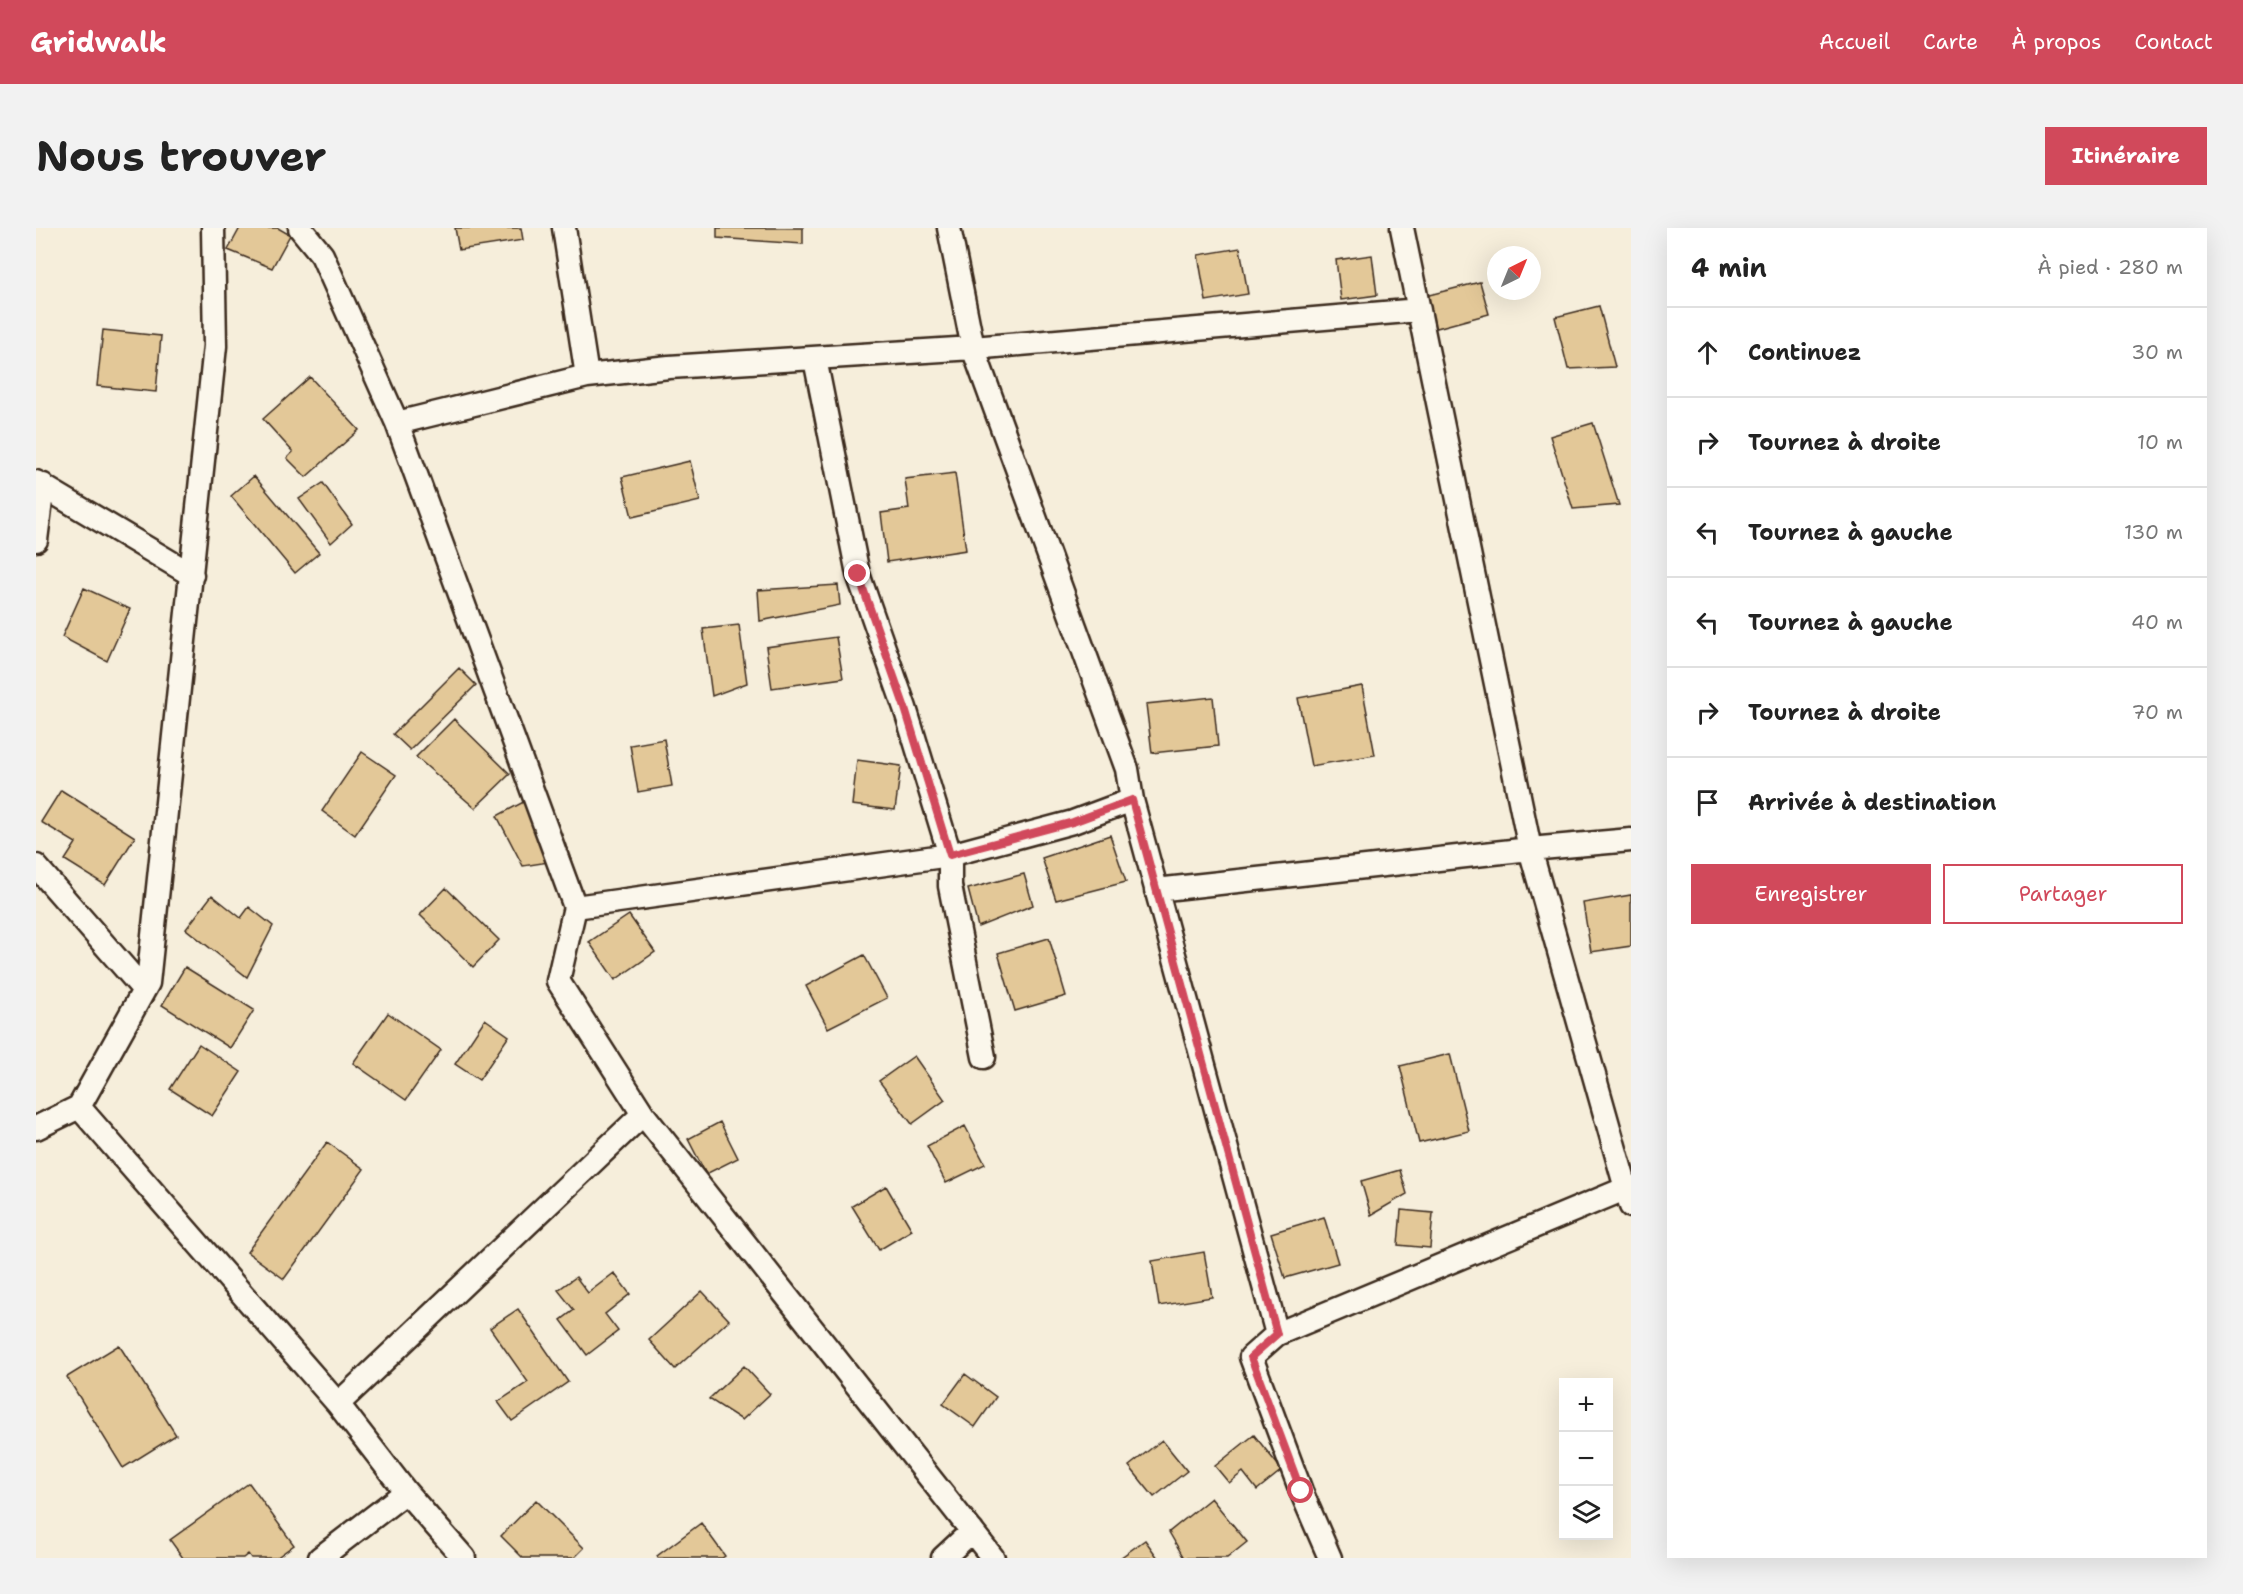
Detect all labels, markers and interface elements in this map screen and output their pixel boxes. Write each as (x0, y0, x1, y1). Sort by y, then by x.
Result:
text: Gridwalk (30, 23, 167, 61)
text: Accueil (1819, 28, 1890, 56)
text: Carte (1923, 28, 1978, 56)
text: À propos (2011, 28, 2101, 56)
text: Contact (2134, 28, 2213, 56)
button: Itinéraire (2045, 127, 2207, 185)
text: Nous trouver (36, 128, 326, 184)
north arrow (1487, 246, 1541, 300)
text: 4 min (1691, 250, 1767, 285)
text: À pied · 280 m (2037, 254, 2183, 280)
icon: ahead (1691, 336, 1724, 369)
text: Continuez (1748, 338, 1861, 367)
text: 30 m (2131, 339, 2183, 365)
icon: right (1691, 426, 1724, 459)
text: Tournez à droite (1748, 428, 1941, 457)
text: 10 m (2137, 429, 2183, 455)
icon: left (1691, 516, 1724, 549)
text: Tournez à gauche (1748, 518, 1953, 547)
text: 130 m (2124, 519, 2183, 545)
route end (844, 560, 870, 586)
icon: left (1691, 606, 1724, 639)
text: Tournez à gauche (1748, 608, 1953, 637)
text: 40 m (2131, 609, 2183, 635)
icon: right (1691, 696, 1724, 729)
text: Tournez à droite (1748, 698, 1941, 727)
text: 70 m (2131, 699, 2183, 725)
icon: arrive (1691, 786, 1724, 819)
text: Arrivée à destination (1748, 788, 1996, 817)
button: Enregistrer (1691, 864, 1931, 924)
button: Partager (1943, 864, 2183, 924)
map controls (1559, 1378, 1613, 1540)
button: + (1559, 1378, 1613, 1432)
button: − (1559, 1432, 1613, 1486)
route start (1287, 1477, 1313, 1503)
button: layers (1559, 1486, 1613, 1540)

